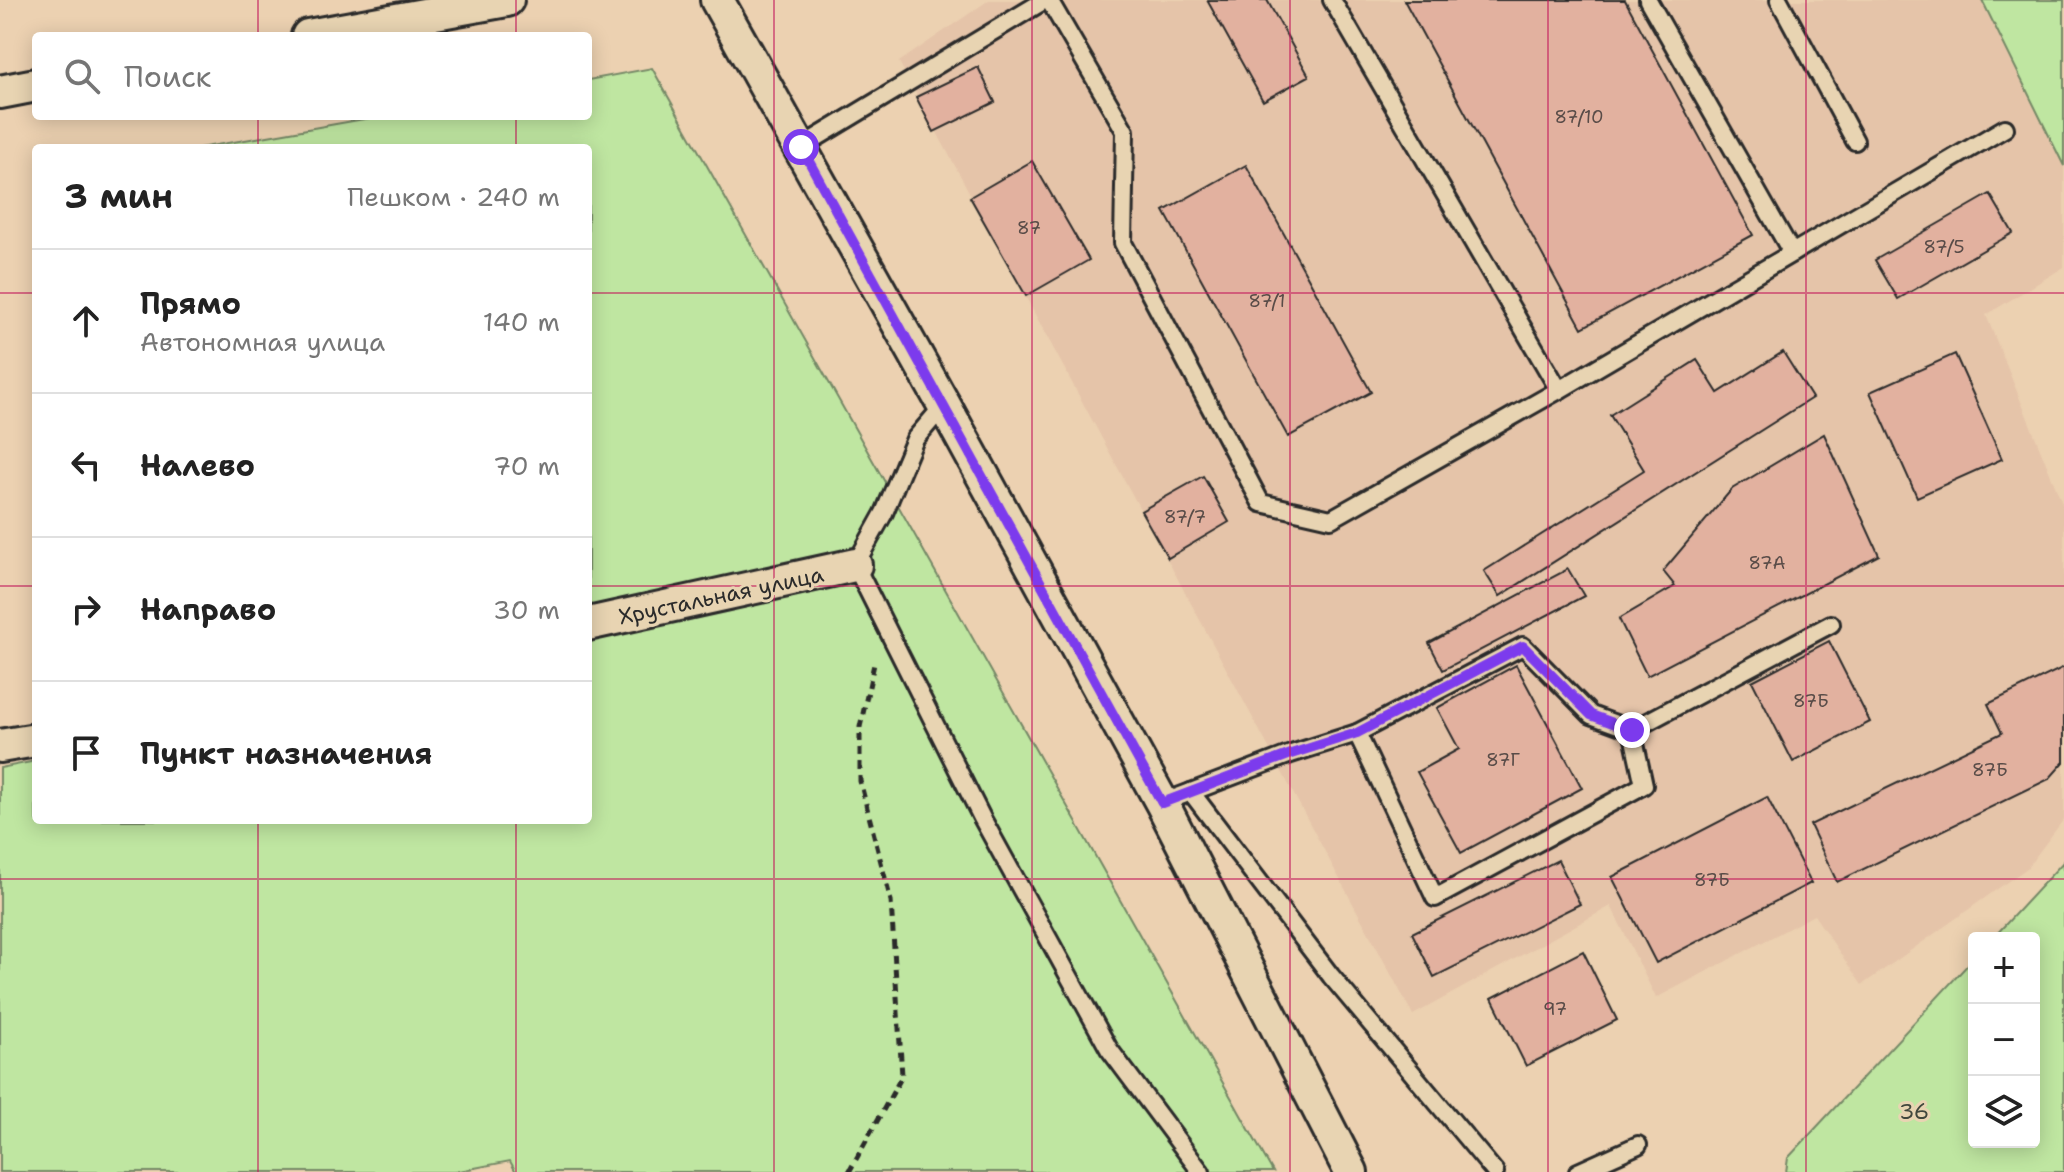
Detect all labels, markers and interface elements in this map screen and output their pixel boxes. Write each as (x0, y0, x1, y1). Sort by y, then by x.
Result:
search box (32, 32, 592, 120)
icon: search (60, 54, 104, 98)
text: Поиск (124, 56, 212, 97)
house number: 87/10 (1554, 105, 1604, 129)
route start (783, 129, 819, 165)
text: 3 мин (64, 173, 173, 219)
text: Пешком · 240 m (347, 179, 560, 214)
house number: 87 (1017, 216, 1041, 240)
house number: 87/5 (1924, 235, 1964, 259)
text: Прямо (140, 283, 241, 324)
house number: 87/1 (1248, 289, 1286, 313)
icon: ahead (64, 299, 108, 343)
text: 140 m (483, 304, 560, 339)
text: Автономная улица (140, 324, 385, 359)
icon: left (64, 443, 108, 487)
text: Налево (140, 445, 255, 486)
text: 70 m (493, 448, 560, 483)
house number: 87/7 (1164, 505, 1206, 529)
house number: 87А (1748, 551, 1786, 575)
street label: Хрустальная улица (616, 560, 827, 631)
icon: right (64, 587, 108, 631)
text: Направо (140, 589, 276, 630)
text: 30 m (493, 592, 560, 627)
house number: 87Б (1793, 689, 1829, 713)
route end (1614, 712, 1650, 748)
icon: arrive (64, 731, 108, 775)
text: Пункт назначения (140, 733, 432, 774)
house number: 87Г (1486, 748, 1520, 772)
house number: 87Б (1972, 758, 2008, 782)
house number: 87Б (1694, 868, 1730, 892)
map controls (1968, 932, 2040, 1148)
button: + (1968, 932, 2040, 1004)
house number: 97 (1543, 997, 1567, 1021)
button: − (1968, 1004, 2040, 1076)
button: layers (1968, 1076, 2040, 1148)
park label: 36 (1899, 1097, 1929, 1126)

